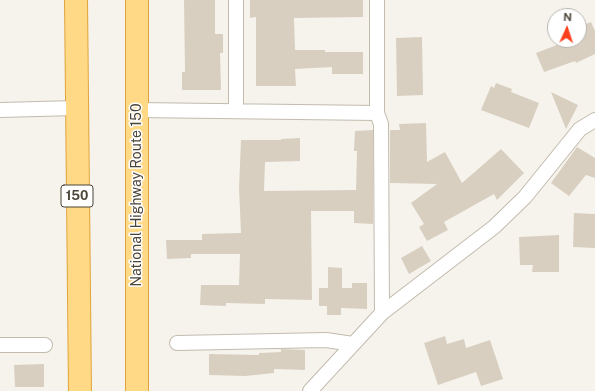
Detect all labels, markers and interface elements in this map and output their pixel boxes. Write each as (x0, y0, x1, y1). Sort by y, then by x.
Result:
north arrow (547, 8, 587, 48)
text: N (563, 11, 572, 23)
street label: National Highway Route 150 (129, 103, 145, 287)
road number: 150 (61, 185, 93, 207)

